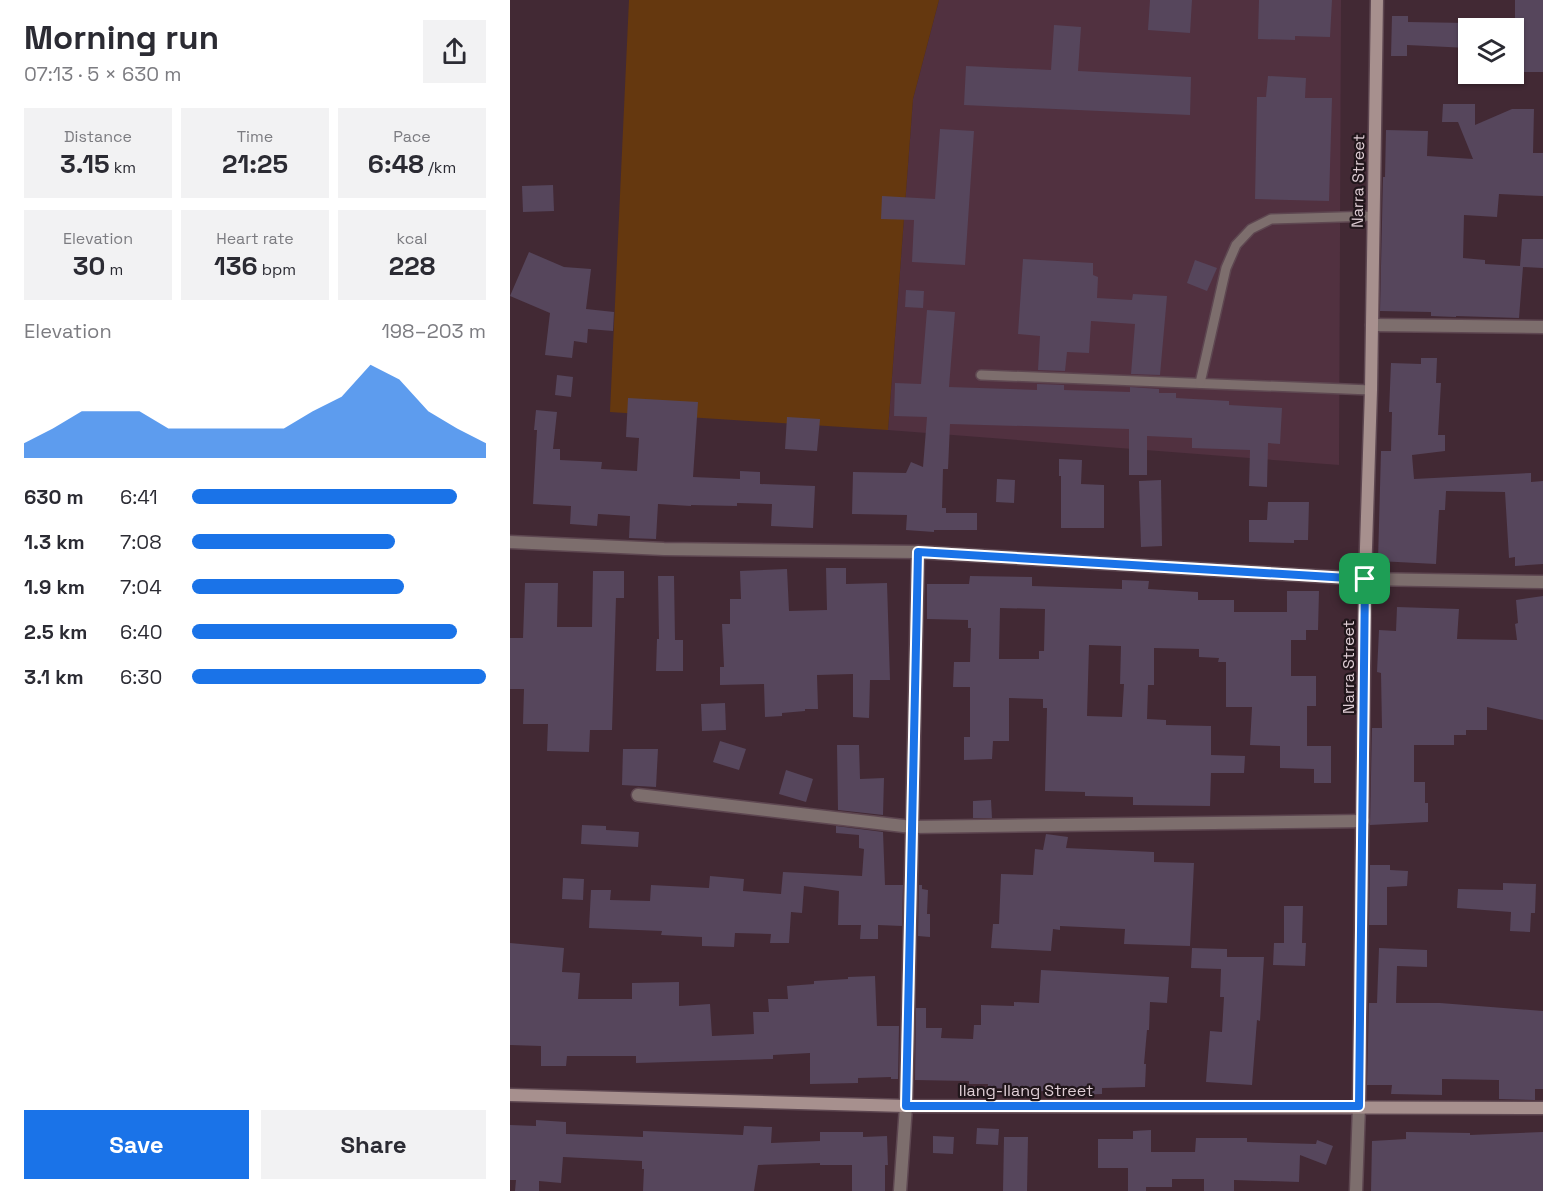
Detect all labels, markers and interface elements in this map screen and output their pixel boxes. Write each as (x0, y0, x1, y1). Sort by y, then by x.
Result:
text: Morning run (24, 17, 219, 59)
map controls (1458, 18, 1524, 84)
button: layers (1458, 18, 1524, 84)
button: share (423, 20, 486, 83)
text: 07:13 · 5 × 630 m (24, 61, 181, 87)
text: Distance (64, 126, 132, 147)
text: Time (237, 126, 273, 147)
text: Pace (393, 126, 431, 147)
street label: Narra Street (1347, 134, 1369, 228)
text: 3.15 (60, 147, 110, 181)
text: 21:25 (222, 147, 288, 181)
text: 6:48 (368, 147, 424, 181)
text: km (110, 157, 136, 178)
text: /km (424, 157, 456, 178)
text: Elevation (63, 228, 133, 249)
text: Heart rate (216, 228, 294, 249)
text: kcal (397, 228, 427, 249)
text: 30 (73, 249, 105, 283)
text: 136 (214, 249, 258, 283)
text: 228 (389, 249, 435, 283)
text: m (105, 259, 123, 280)
text: bpm (258, 259, 296, 280)
text: Elevation (24, 318, 112, 344)
text: 198–203 m (382, 318, 486, 344)
text: 630 m (24, 484, 84, 510)
text: 6:41 (120, 484, 158, 510)
text: 1.3 km (24, 529, 85, 555)
text: 7:08 (120, 529, 162, 555)
pin (1339, 553, 1390, 604)
icon: arrive (1348, 562, 1381, 595)
text: 1.9 km (24, 574, 85, 600)
text: 7:04 (120, 574, 162, 600)
text: 2.5 km (24, 619, 87, 645)
text: 6:40 (120, 619, 163, 645)
street label: Narra Street (1338, 620, 1359, 714)
text: 3.1 km (24, 664, 84, 690)
text: 6:30 (120, 664, 162, 690)
street label: Ilang-Ilang Street (959, 1080, 1093, 1101)
button: Save (24, 1110, 249, 1179)
button: Share (261, 1110, 486, 1179)

